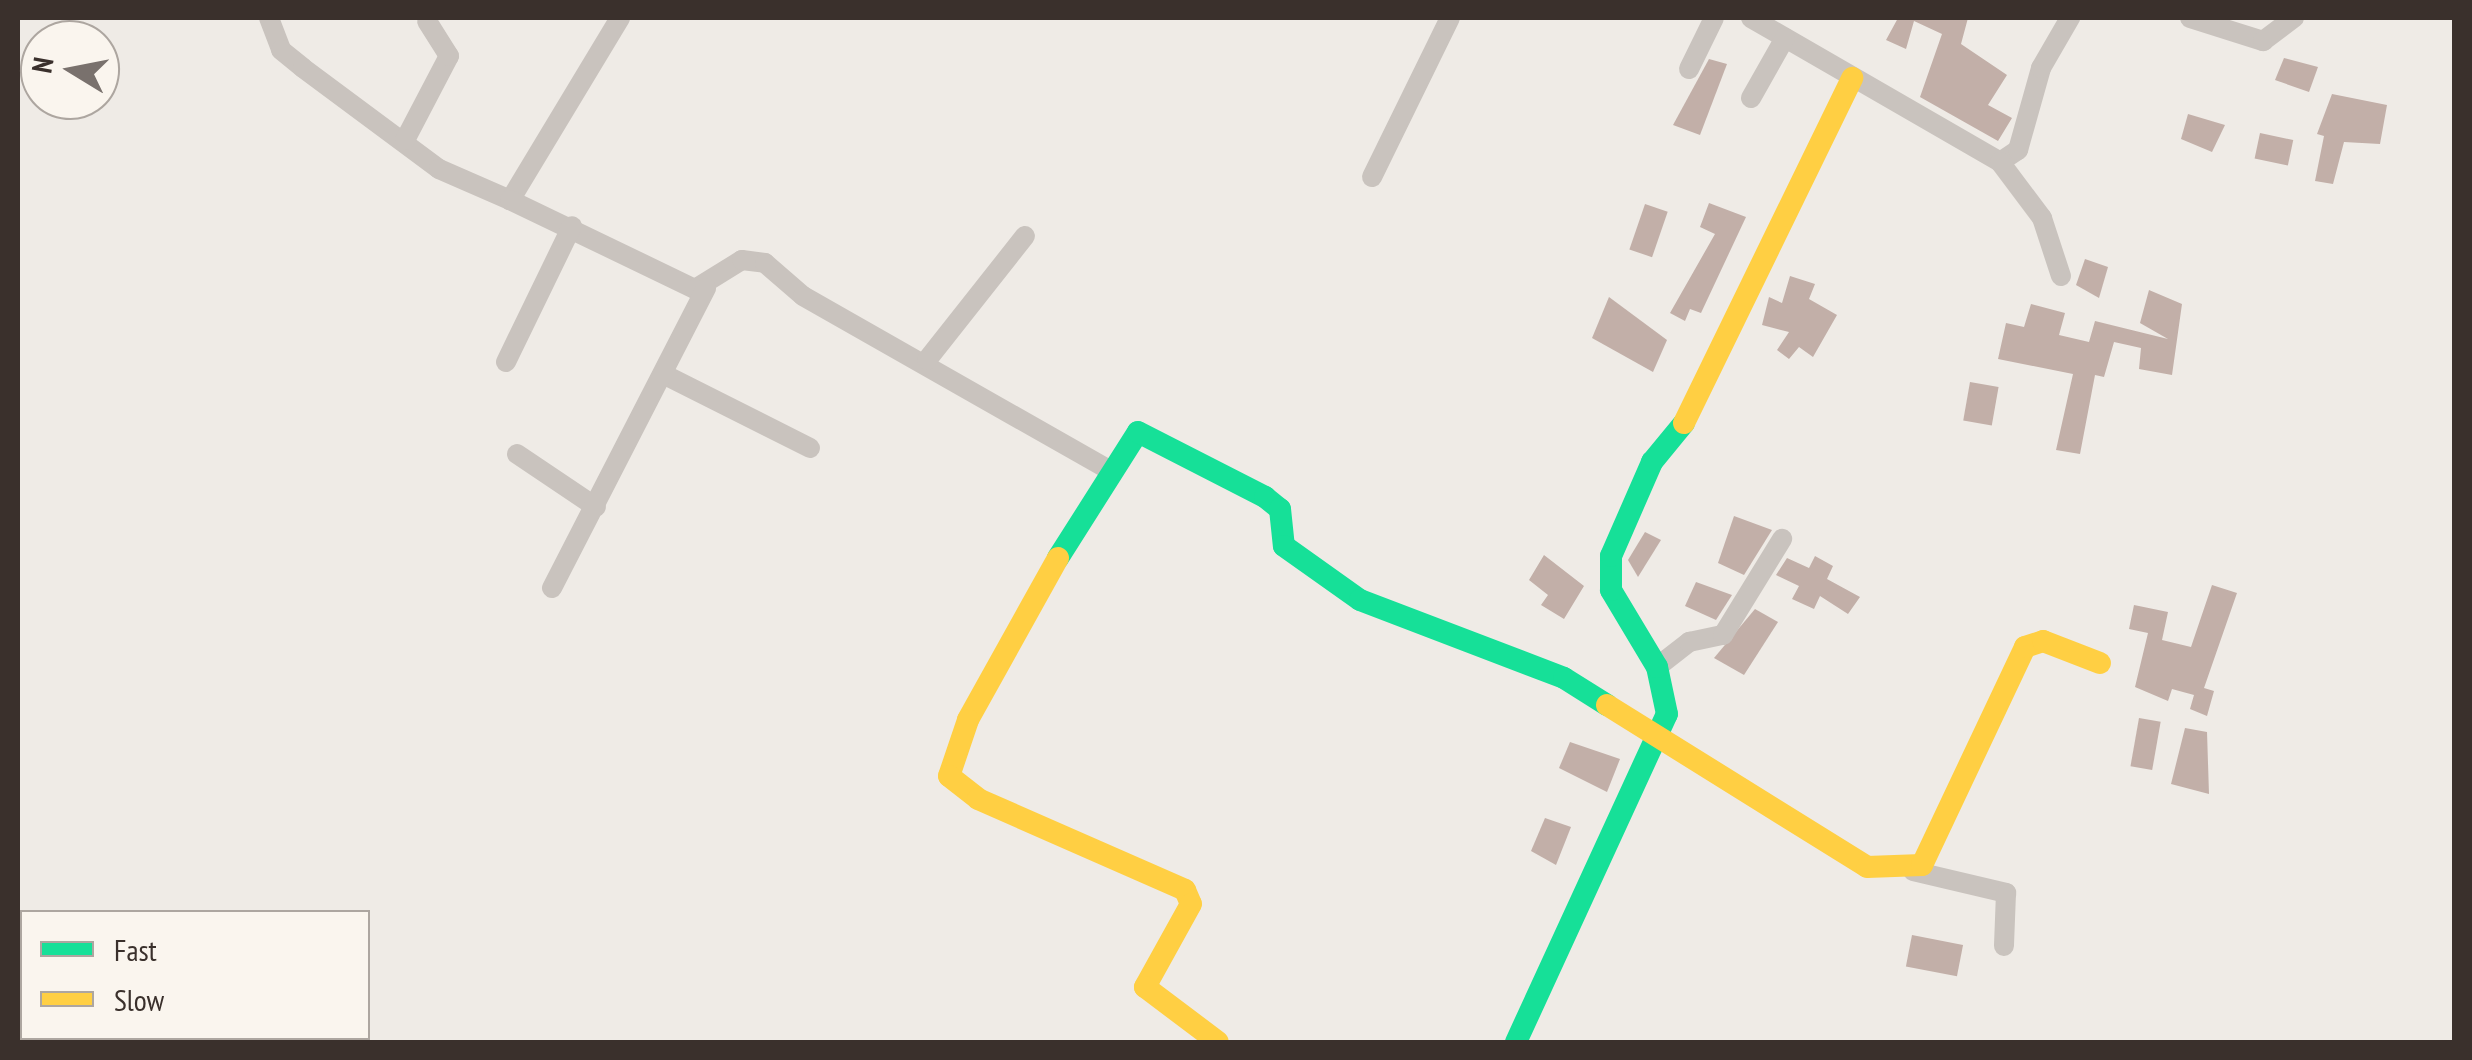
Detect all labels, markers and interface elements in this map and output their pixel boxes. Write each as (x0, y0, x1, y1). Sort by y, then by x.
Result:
north arrow (20, 20, 120, 120)
text: N (22, 54, 61, 76)
legend (20, 910, 370, 1040)
text: Fast (114, 930, 157, 969)
text: Slow (114, 980, 164, 1019)

